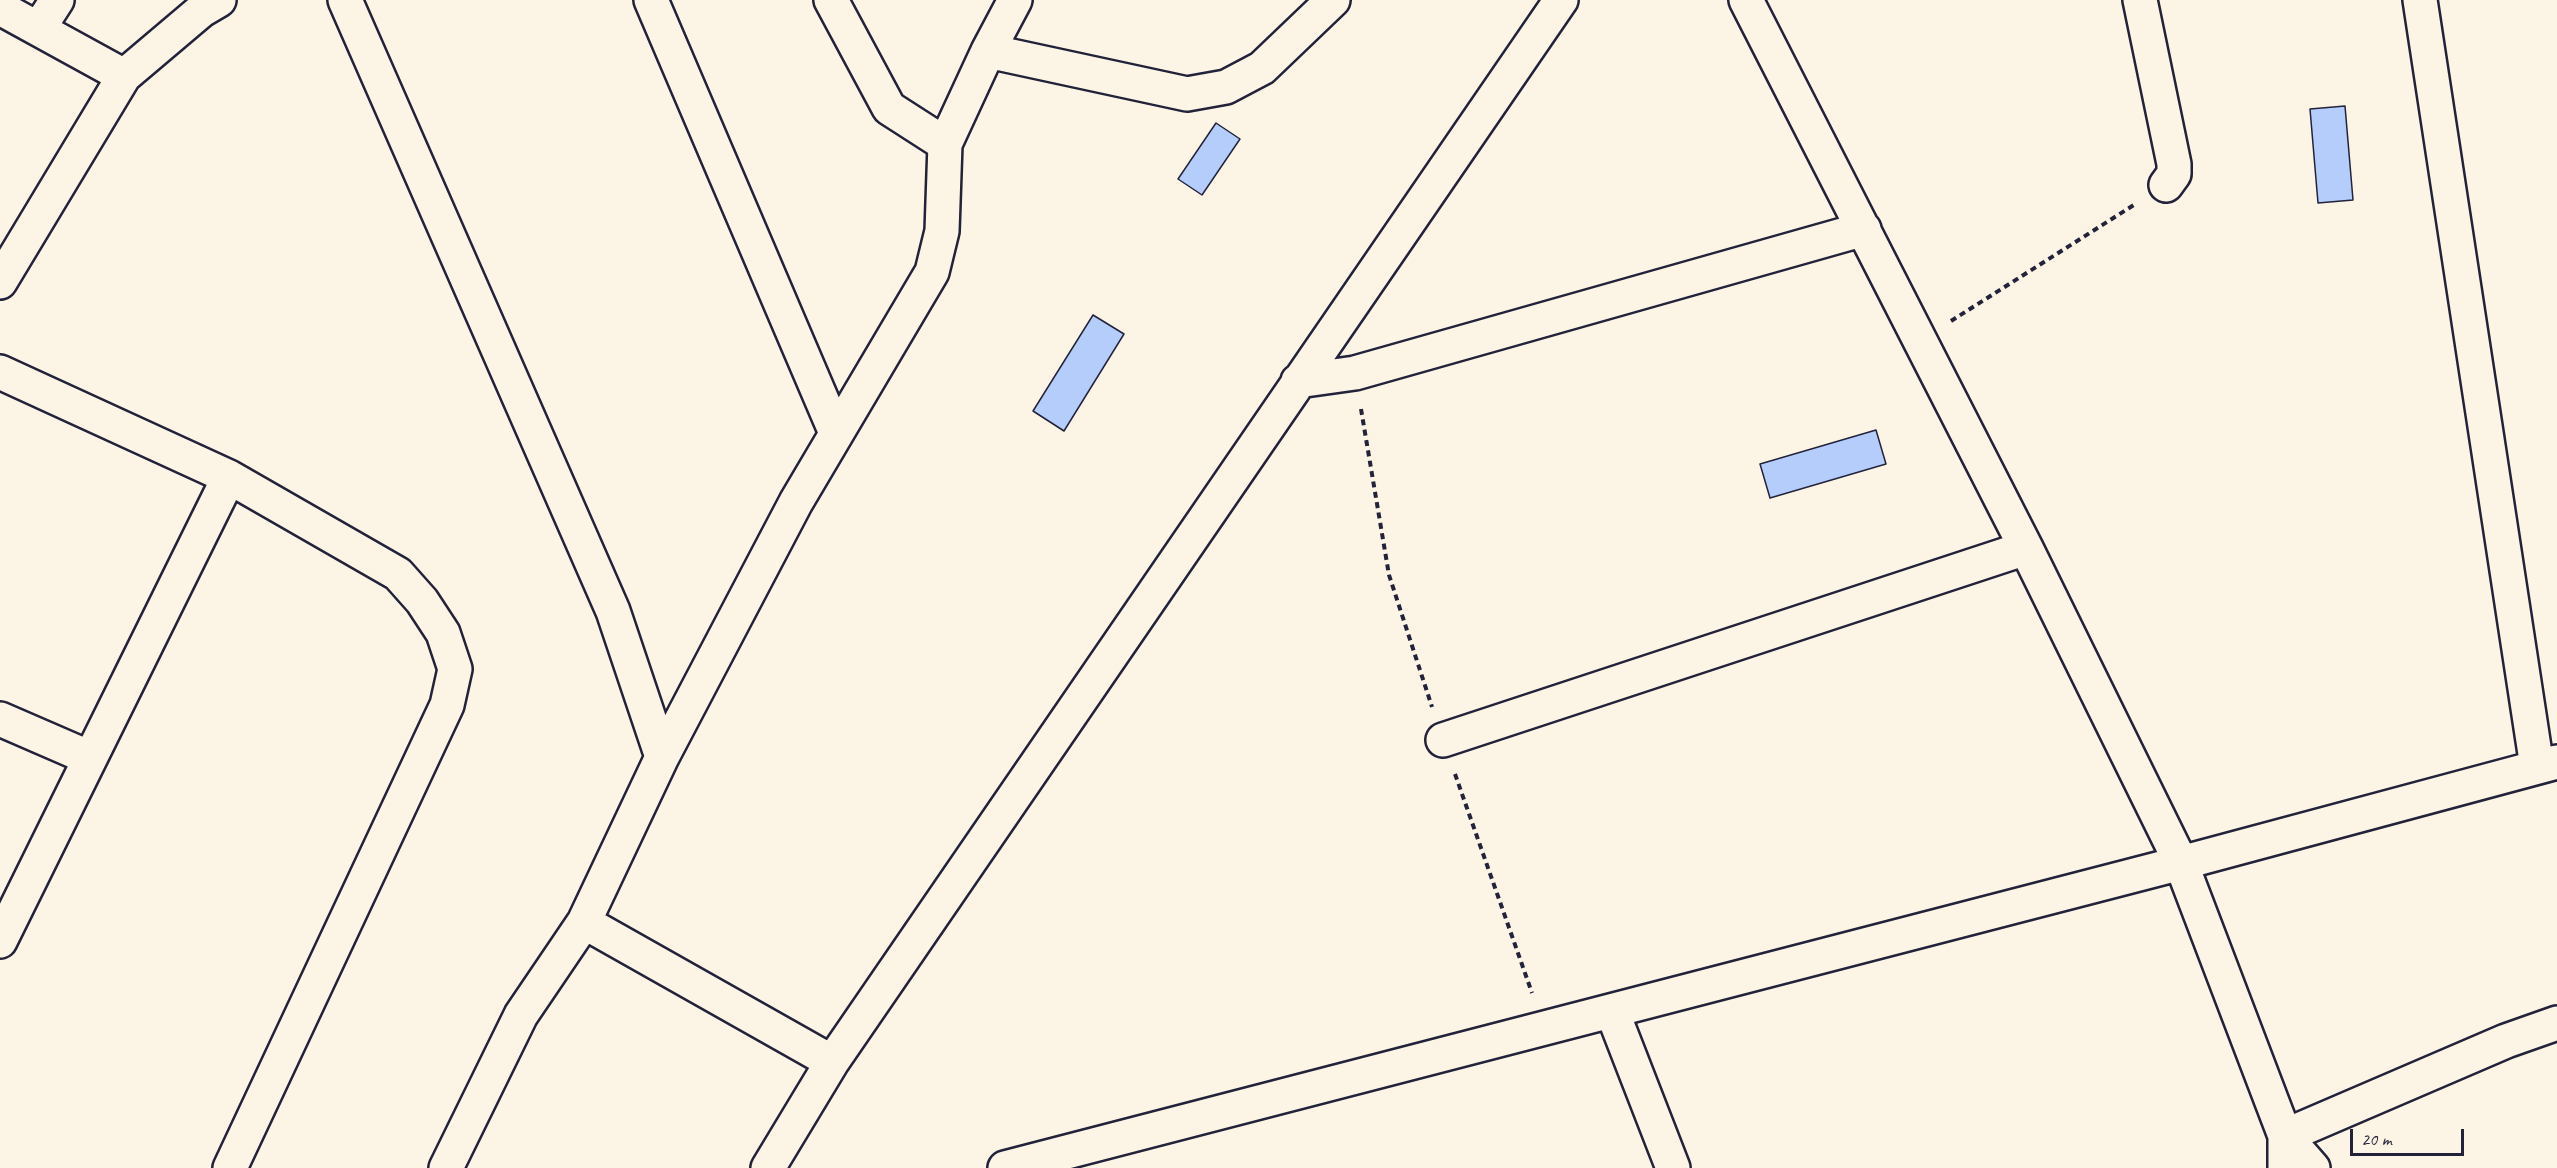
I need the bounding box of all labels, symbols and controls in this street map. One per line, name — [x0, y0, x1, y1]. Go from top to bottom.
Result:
scale bar — [2353, 1117, 2467, 1155]
text: 20 m — [2361, 1128, 2392, 1150]

